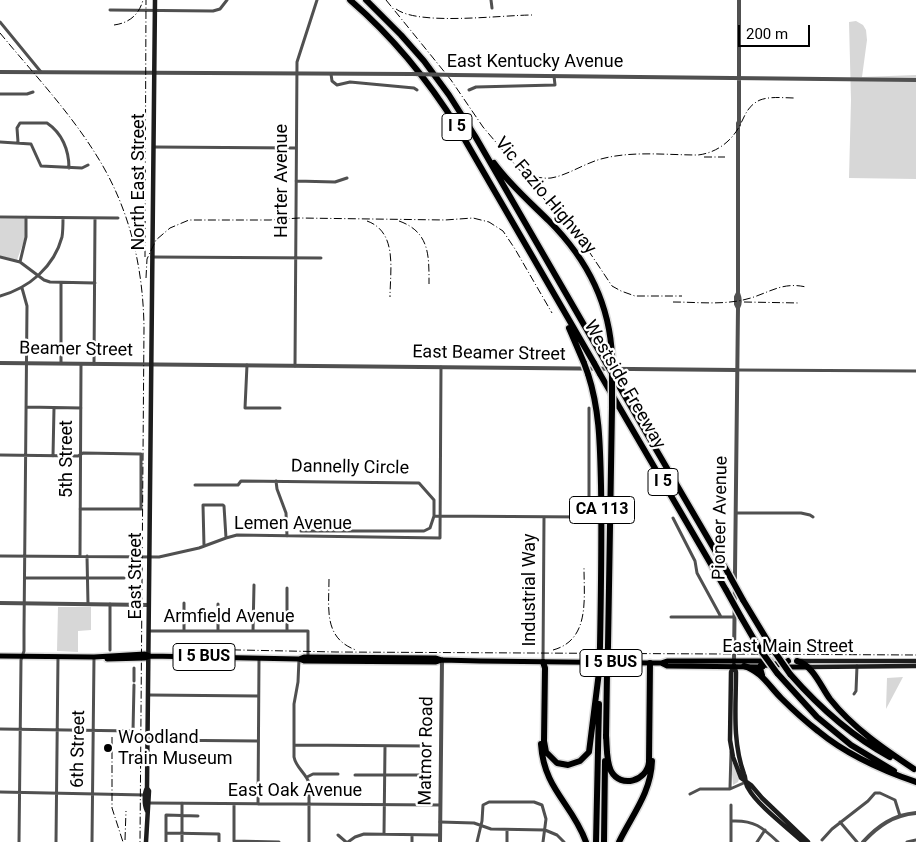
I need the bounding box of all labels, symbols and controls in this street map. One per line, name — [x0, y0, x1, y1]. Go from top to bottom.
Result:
scale bar — [741, 15, 814, 47]
text: 200 m — [746, 25, 788, 43]
street label: East Kentucky Avenue — [447, 51, 623, 73]
street label: North East Street — [128, 113, 150, 251]
road number: I 5 — [442, 114, 472, 140]
street label: Harter Avenue — [271, 124, 293, 238]
street label: Vic Fazio Highway — [490, 133, 600, 259]
street label: Westside Freeway — [578, 317, 670, 453]
street label: Beamer Street — [19, 338, 133, 362]
street label: East Beamer Street — [412, 342, 566, 366]
street label: 5th Street — [56, 420, 78, 498]
street label: Dannelly Circle — [291, 456, 409, 480]
street label: Pioneer Avenue — [709, 456, 733, 580]
road number: I 5 — [648, 468, 678, 496]
road number: CA 113 — [570, 496, 634, 524]
street label: Lemen Avenue — [234, 513, 352, 535]
street label: East Street — [125, 532, 147, 620]
street label: Industrial Way — [519, 533, 541, 647]
street label: Armfield Avenue — [163, 606, 295, 628]
street label: East Main Street — [722, 636, 854, 658]
road number: I 5 BUS — [173, 644, 235, 670]
road number: I 5 BUS — [580, 650, 642, 676]
street label: Matmor Road — [415, 696, 439, 806]
street label: 6th Street — [68, 710, 90, 788]
place label: Woodland Train Museum — [118, 727, 233, 770]
marker: Woodland Train Museum — [102, 742, 114, 754]
street label: East Oak Avenue — [228, 780, 362, 802]

